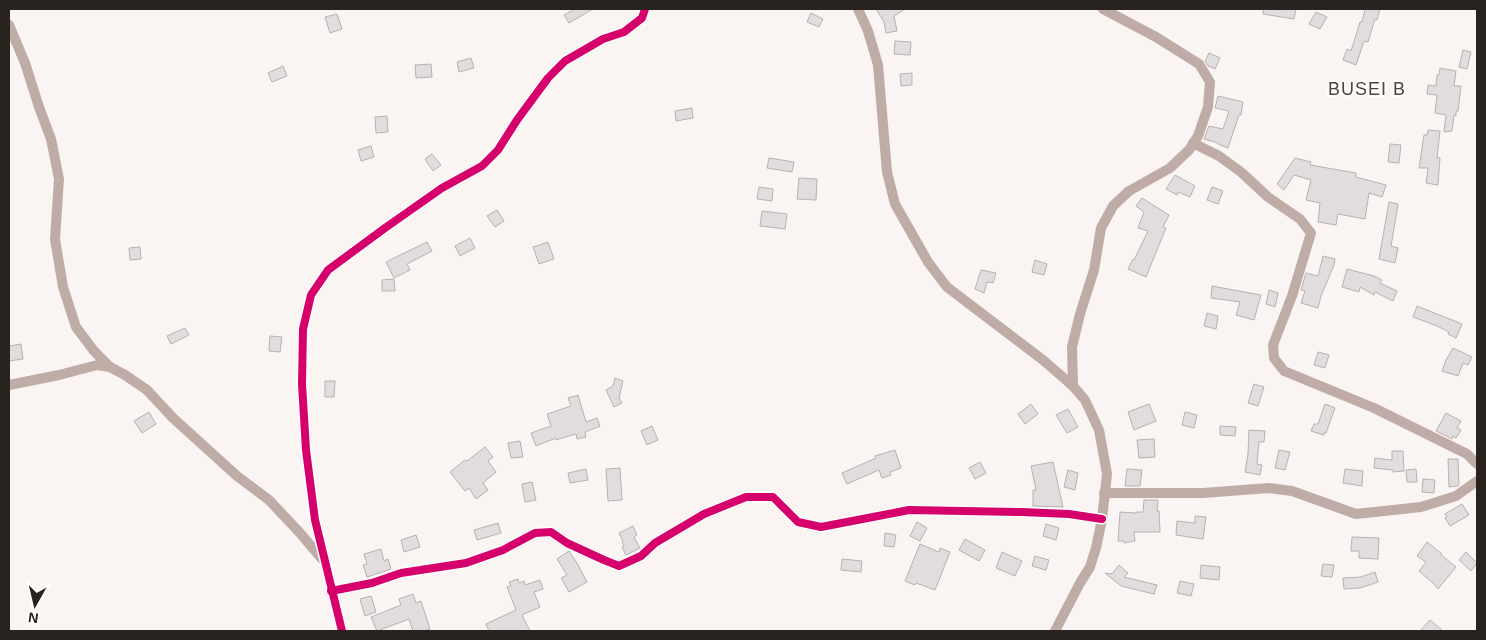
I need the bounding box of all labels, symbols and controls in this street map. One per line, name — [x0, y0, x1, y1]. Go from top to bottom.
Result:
district label: BUSEI B — [1328, 79, 1406, 99]
north arrow — [10, 580, 60, 630]
text: N — [27, 609, 39, 627]

